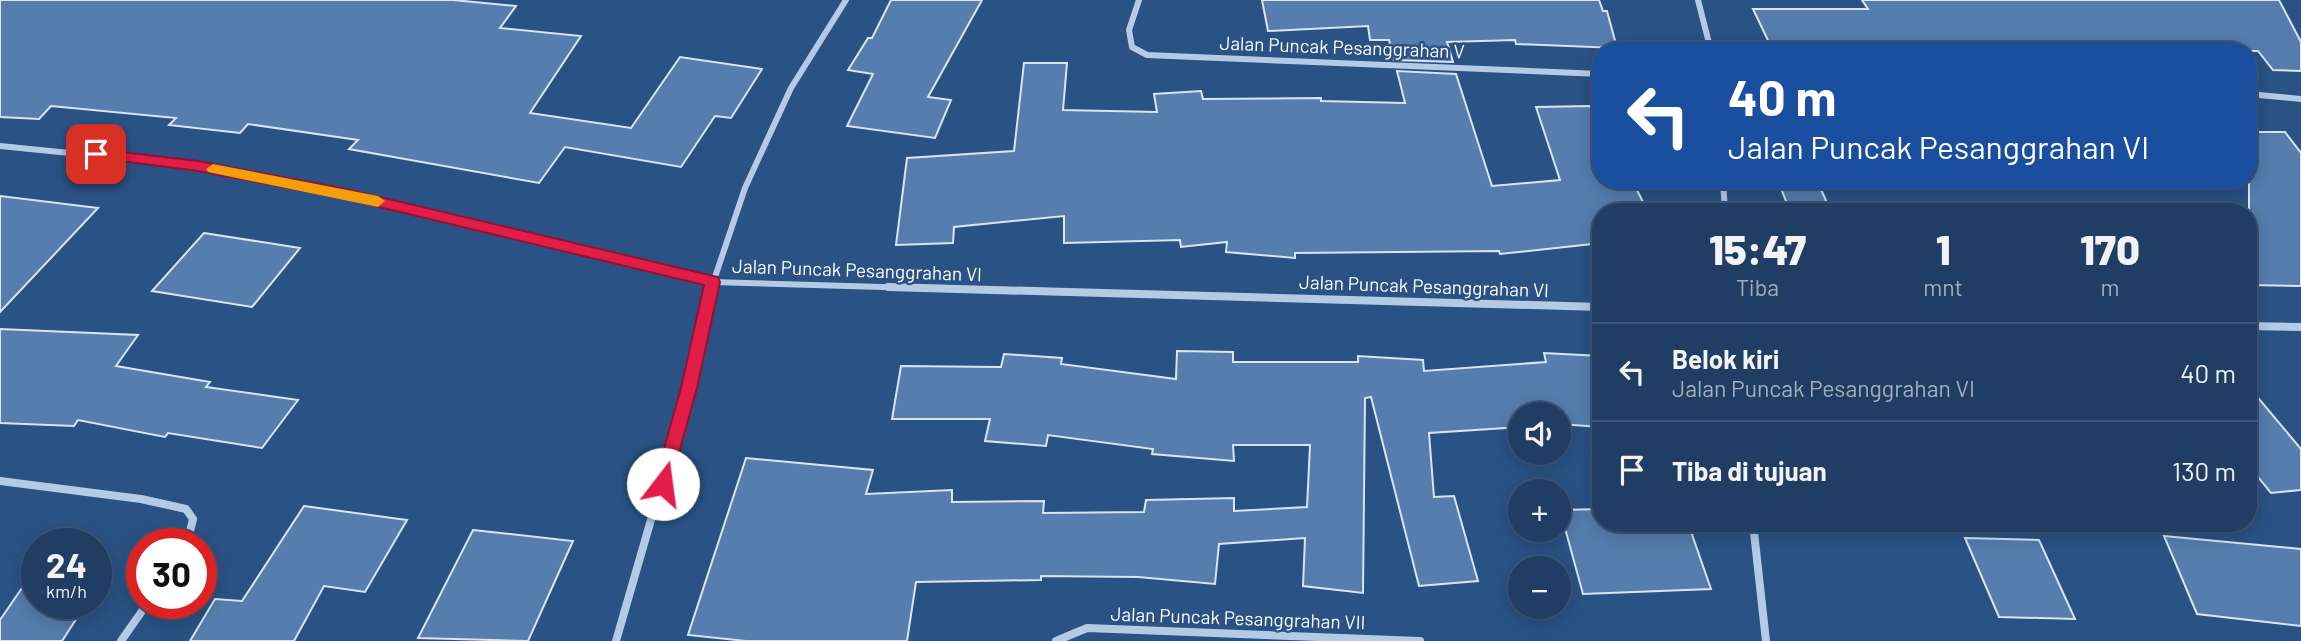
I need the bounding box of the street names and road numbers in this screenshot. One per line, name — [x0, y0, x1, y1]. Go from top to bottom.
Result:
street label: Jalan Puncak Pesanggrahan V — [1219, 31, 1465, 62]
street label: Jalan Puncak Pesanggrahan VI — [732, 254, 982, 285]
street label: Jalan Puncak Pesanggrahan VI — [1299, 270, 1549, 301]
street label: Jalan Puncak Pesanggrahan VII — [1110, 602, 1366, 633]

